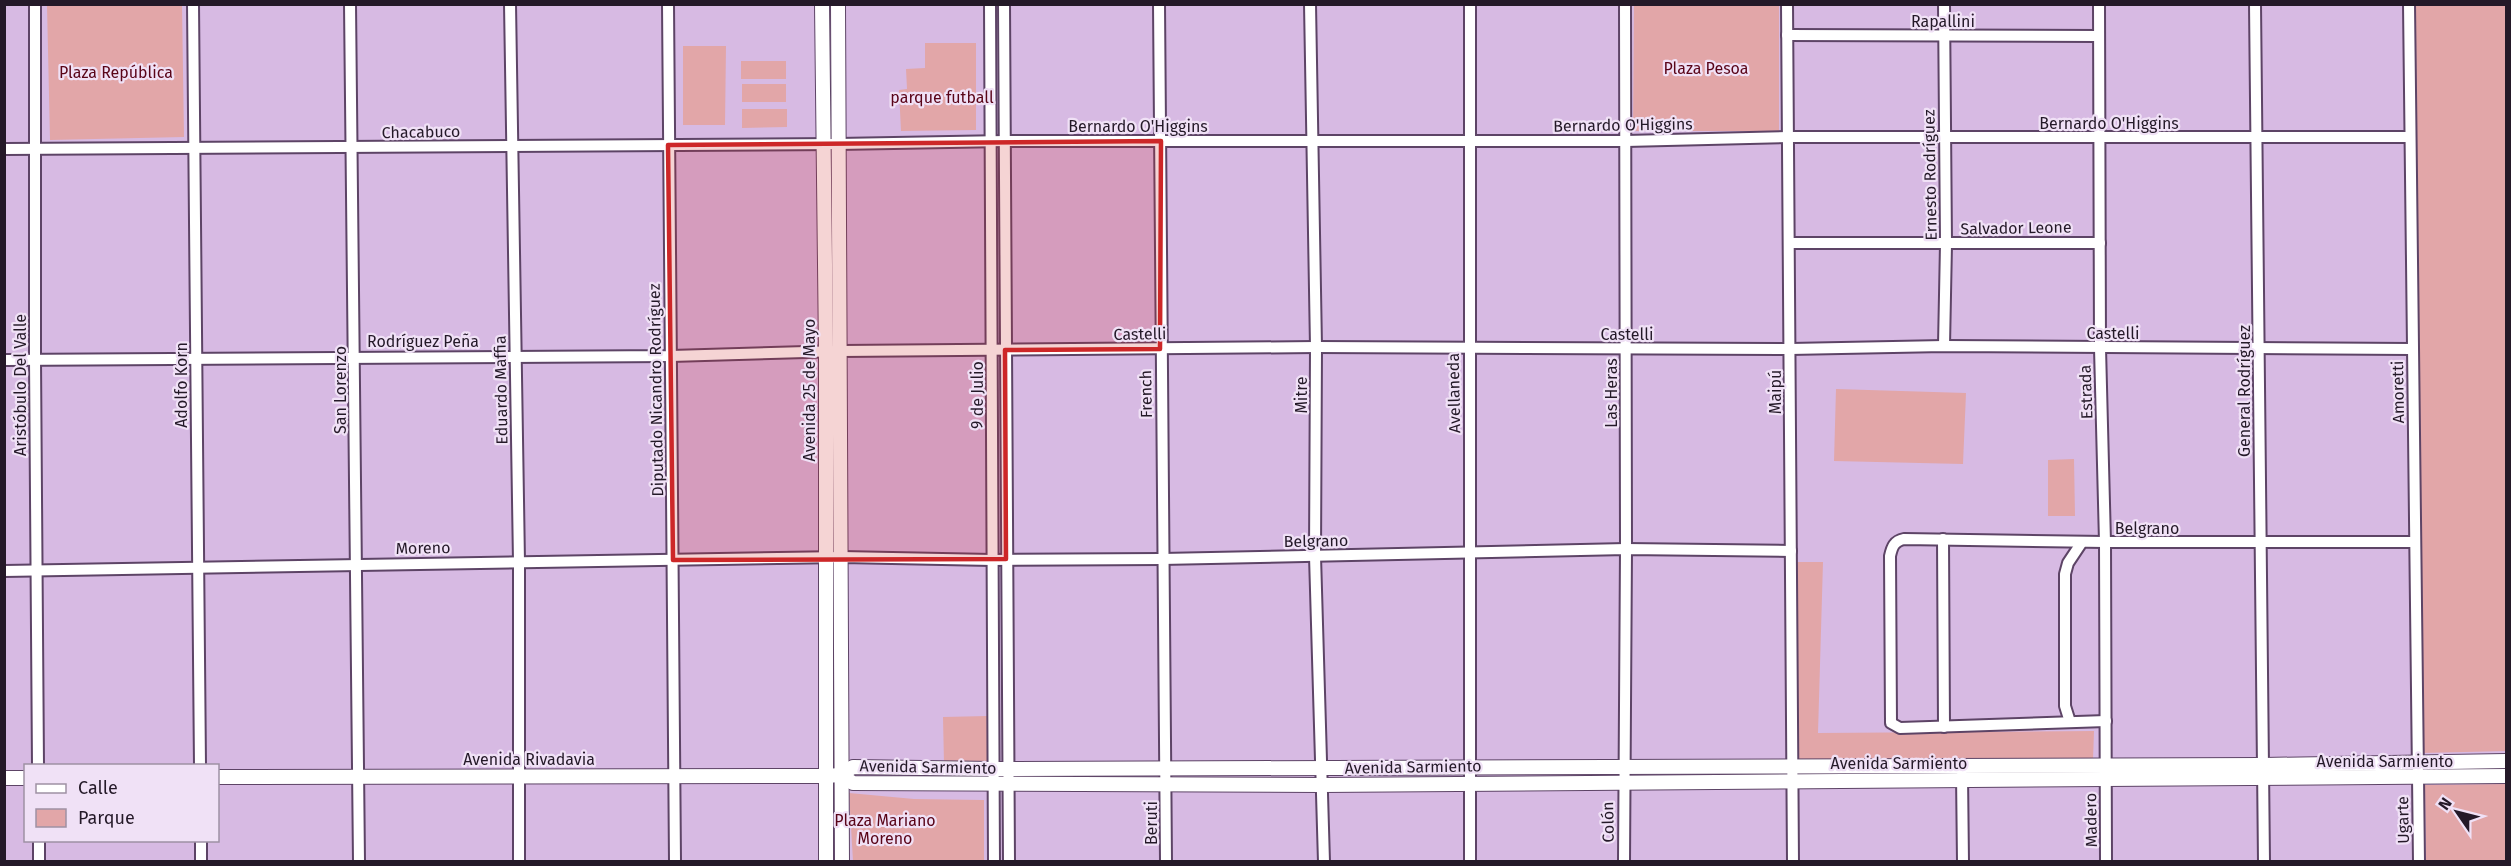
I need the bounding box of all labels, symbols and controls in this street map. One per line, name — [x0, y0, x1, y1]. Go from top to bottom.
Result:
street label: Rapallini — [1911, 12, 1975, 31]
park label: Plaza Pesoa — [1663, 59, 1749, 78]
park label: Plaza República — [59, 63, 173, 82]
park label: parque futball — [890, 88, 994, 107]
street label: Ernesto Rodríguez — [1919, 109, 1941, 241]
street label: Bernardo O'Higgins — [1553, 114, 1693, 136]
street label: Bernardo O'Higgins — [2039, 114, 2179, 133]
street label: Bernardo O'Higgins — [1068, 117, 1208, 136]
street label: Chacabuco — [382, 122, 460, 142]
street label: Salvador Leone — [1960, 218, 2072, 238]
street label: Diputado Nicandro Rodríguez — [645, 283, 667, 497]
street label: Aristóbulo Del Valle — [11, 314, 30, 456]
street label: Avenida 25 de Mayo — [800, 319, 819, 461]
street label: Castelli — [1113, 324, 1167, 344]
street label: Castelli — [2087, 324, 2139, 343]
street label: Castelli — [1601, 325, 1653, 344]
street label: General Rodríguez — [2235, 325, 2254, 457]
street label: Rodríguez Peña — [367, 332, 479, 351]
street label: Eduardo Maffia — [491, 335, 511, 445]
street label: Adolfo Korn — [172, 342, 191, 428]
street label: San Lorenzo — [331, 346, 350, 434]
street label: Avellaneda — [1444, 353, 1464, 433]
street label: Las Heras — [1602, 358, 1621, 428]
street label: Amoretti — [2388, 360, 2408, 424]
street label: 9 de Julio — [968, 361, 987, 429]
street label: Estrada — [2076, 365, 2096, 419]
street label: French — [1136, 370, 1156, 418]
street label: Maipú — [1766, 370, 1785, 414]
street label: Mitre — [1292, 376, 1311, 414]
street label: Belgrano — [2115, 519, 2179, 538]
street label: Belgrano — [1284, 531, 1348, 551]
street label: Moreno — [395, 538, 451, 558]
street label: Avenida Rivadavia — [463, 750, 595, 769]
street label: Avenida Sarmiento — [2317, 752, 2453, 771]
street label: Avenida Sarmiento — [1831, 754, 1967, 773]
street label: Avenida Sarmiento — [859, 756, 997, 778]
street label: Avenida Sarmiento — [1344, 756, 1482, 778]
legend — [24, 764, 219, 842]
text: Calle — [78, 777, 118, 799]
north arrow — [2427, 782, 2487, 842]
street label: Madero — [2081, 793, 2101, 847]
text: N — [2434, 794, 2456, 813]
street label: Ugarte — [2393, 796, 2413, 844]
street label: Beruti — [1142, 801, 1161, 845]
street label: Colón — [1598, 801, 1618, 843]
text: Parque — [78, 807, 135, 829]
park label: Plaza Mariano Moreno — [834, 811, 936, 848]

